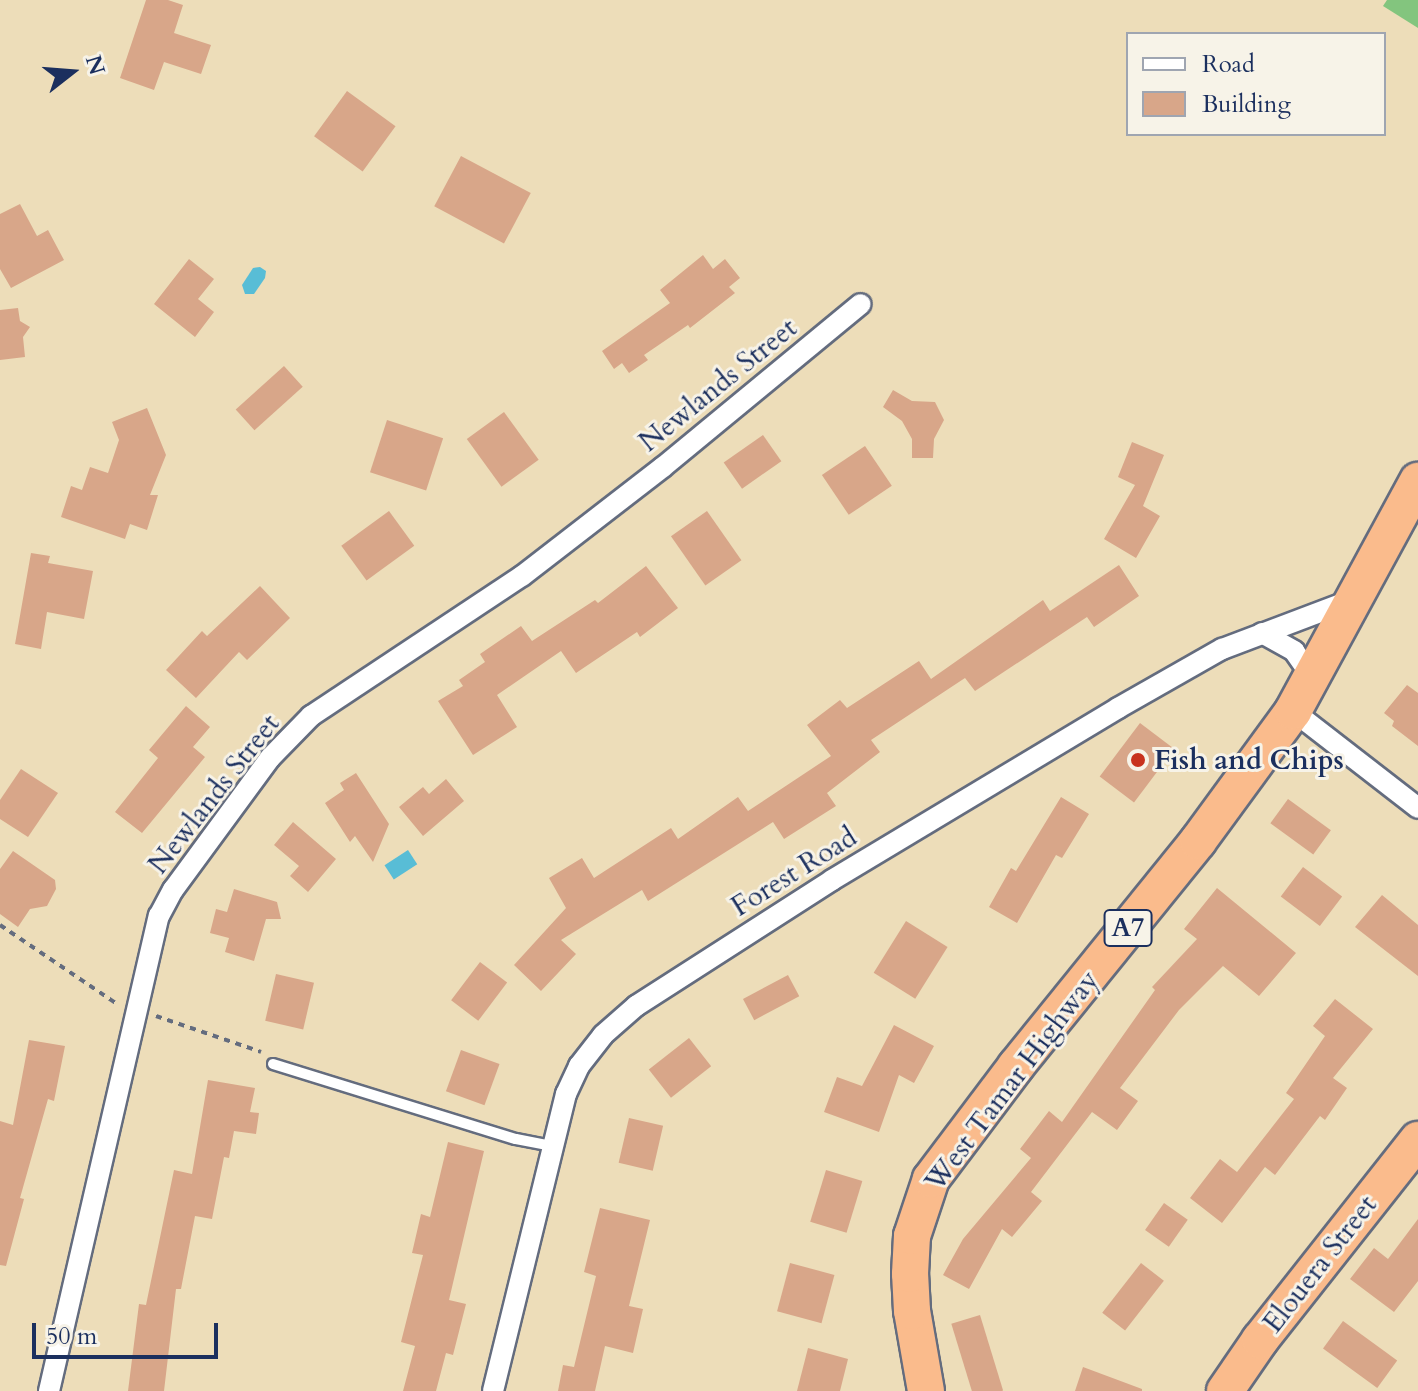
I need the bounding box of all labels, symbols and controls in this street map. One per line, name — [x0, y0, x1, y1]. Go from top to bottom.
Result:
north arrow — [32, 32, 112, 112]
legend — [1126, 32, 1386, 136]
text: Road — [1202, 48, 1255, 81]
text: N — [78, 51, 112, 78]
text: Building — [1202, 88, 1291, 121]
street label: Newlands Street — [632, 311, 804, 459]
street label: Newlands Street — [141, 707, 287, 881]
place label: Fish and Chips — [1154, 743, 1344, 777]
marker: Fish and Chips — [1129, 751, 1147, 769]
street label: Forest Road — [725, 820, 863, 924]
road number: A7 — [1102, 906, 1154, 950]
street label: West Tamar Highway — [918, 964, 1106, 1198]
street label: Elouera Street — [1256, 1189, 1384, 1339]
scale bar — [36, 1307, 222, 1357]
text: 50 m — [46, 1320, 97, 1353]

